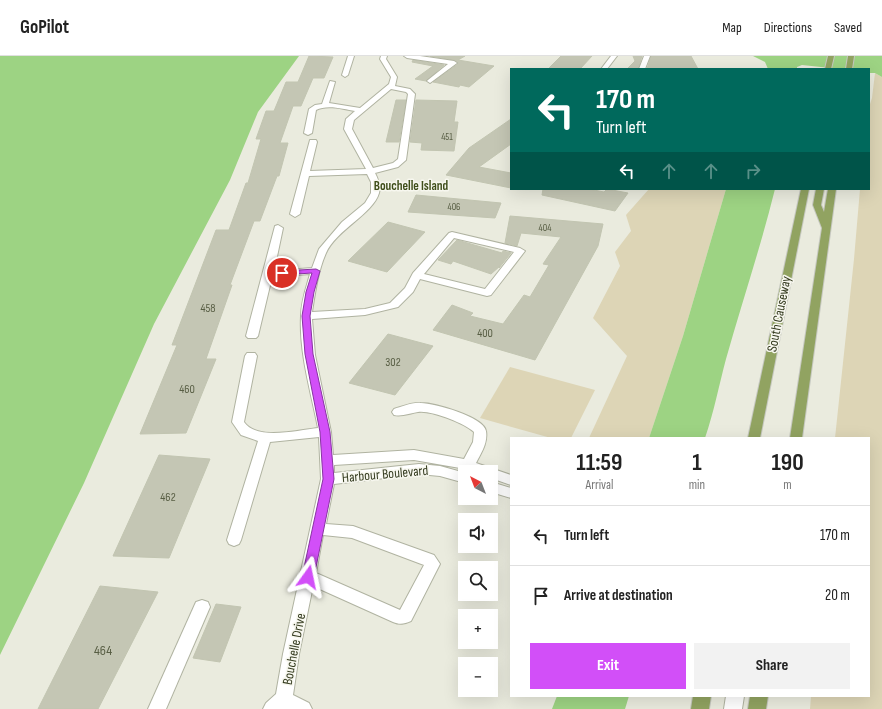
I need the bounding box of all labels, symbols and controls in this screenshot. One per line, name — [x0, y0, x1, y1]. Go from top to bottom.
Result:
text: GoPilot — [20, 16, 69, 39]
text: Map — [722, 19, 742, 36]
text: Directions — [764, 19, 812, 36]
text: Saved — [834, 19, 862, 36]
text: 170 m — [596, 83, 655, 116]
icon: left — [530, 84, 582, 136]
text: Turn left — [596, 117, 647, 138]
house number: 451 — [441, 131, 453, 143]
icon: left — [616, 160, 638, 182]
icon: ahead — [658, 160, 680, 182]
icon: ahead — [700, 160, 722, 182]
icon: right — [742, 160, 764, 182]
district label: Bouchelle Island — [374, 178, 449, 194]
house number: 406 — [447, 201, 461, 213]
house number: 404 — [539, 222, 551, 234]
pin — [265, 256, 299, 290]
icon: arrive — [271, 262, 293, 284]
street label: South Causeway — [763, 274, 795, 353]
house number: 458 — [200, 301, 216, 316]
house number: 400 — [477, 326, 493, 341]
house number: 302 — [385, 355, 401, 370]
house number: 460 — [179, 382, 195, 397]
text: 11:59 — [576, 448, 622, 477]
text: 1 — [692, 448, 702, 477]
text: 190 — [771, 448, 804, 477]
street label: Harbour Boulevard — [341, 462, 429, 486]
north arrow — [458, 465, 498, 505]
map controls — [458, 465, 498, 697]
text: Arrival — [585, 477, 613, 493]
text: min — [689, 477, 705, 493]
text: m — [783, 477, 792, 493]
house number: 462 — [160, 490, 176, 505]
button: sound — [458, 513, 498, 553]
icon: left — [530, 525, 552, 547]
text: Turn left — [564, 526, 609, 545]
text: 170 m — [820, 526, 850, 545]
position arrow — [287, 556, 329, 598]
button: search — [458, 561, 498, 601]
icon: arrive — [530, 585, 552, 607]
text: Arrive at destination — [564, 586, 673, 605]
text: 20 m — [825, 586, 850, 605]
button: + — [458, 609, 498, 649]
street label: Bouchelle Drive — [279, 612, 309, 686]
house number: 464 — [94, 642, 112, 659]
button: Exit — [530, 643, 686, 689]
button: Share — [694, 643, 850, 689]
button: − — [458, 657, 498, 697]

